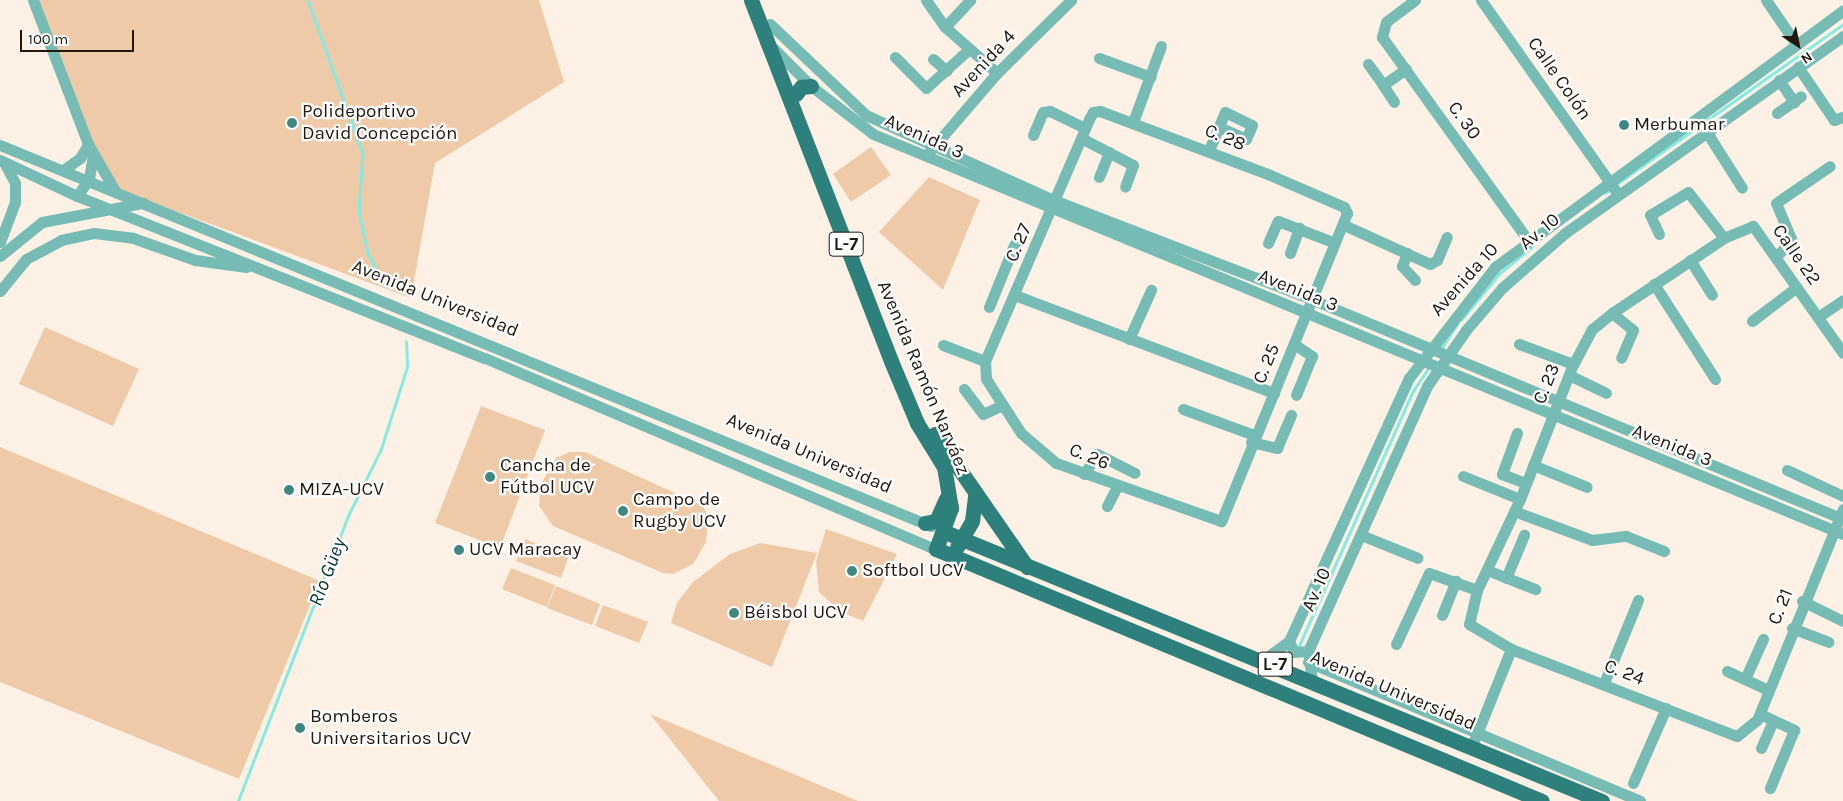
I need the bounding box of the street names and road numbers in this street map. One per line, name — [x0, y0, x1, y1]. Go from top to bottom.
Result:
street label: Avenida 4 — [947, 26, 1021, 102]
street label: Calle Colón — [1522, 33, 1596, 125]
street label: C. 30 — [1442, 97, 1486, 145]
street label: Avenida 3 — [881, 109, 967, 165]
street label: C. 28 — [1201, 120, 1249, 156]
street label: Av. 10 — [1515, 209, 1565, 255]
street label: C. 27 — [1001, 220, 1037, 266]
street label: Calle 22 — [1767, 220, 1825, 290]
road number: L-7 — [828, 228, 864, 260]
street label: Avenida 10 — [1426, 239, 1504, 321]
street label: Avenida Universidad — [348, 255, 522, 343]
street label: Avenida 3 — [1255, 265, 1341, 317]
street label: Avenida Ramón Narváez — [872, 278, 974, 478]
street label: C. 25 — [1249, 341, 1285, 387]
street label: C. 23 — [1529, 360, 1565, 408]
street label: Avenida Universidad — [723, 409, 895, 499]
street label: Avenida 3 — [1629, 420, 1715, 472]
street label: C. 26 — [1066, 439, 1112, 475]
street label: Av. 10 — [1297, 565, 1337, 615]
street label: C. 21 — [1764, 586, 1798, 628]
street label: Avenida Universidad — [1307, 646, 1479, 736]
road number: L-7 — [1258, 649, 1292, 680]
street label: C. 24 — [1601, 655, 1647, 691]

